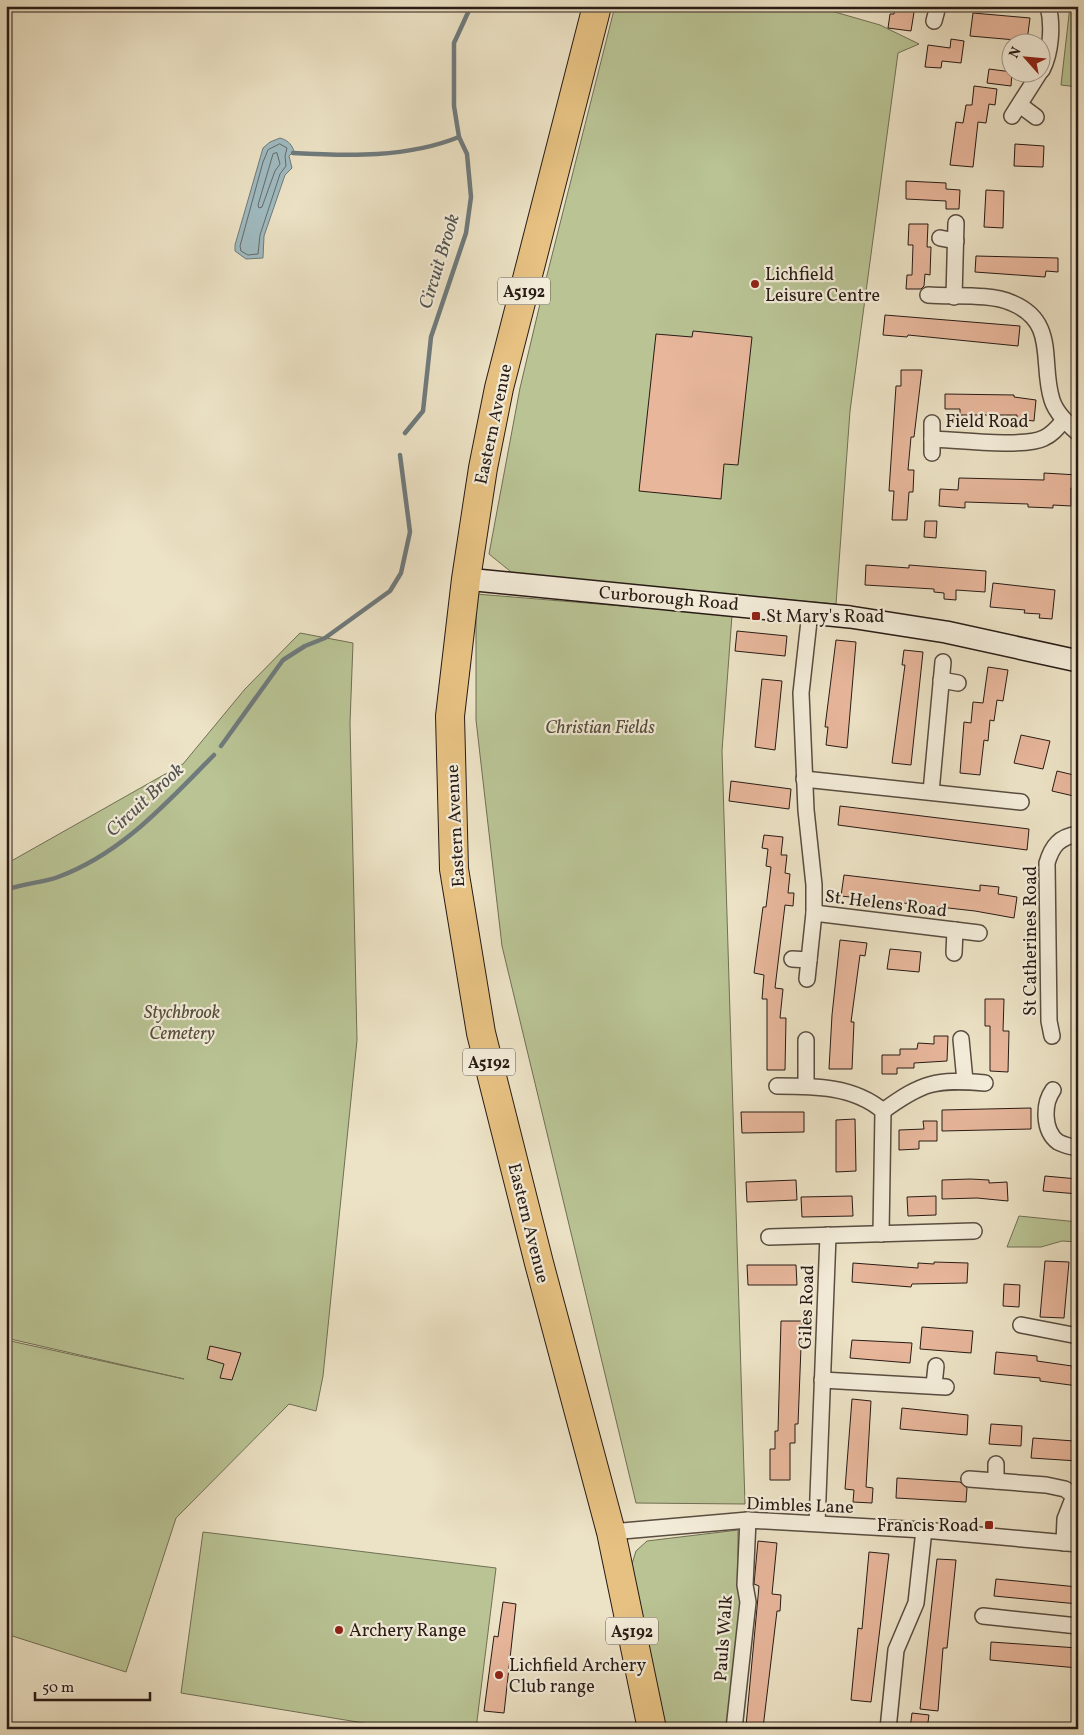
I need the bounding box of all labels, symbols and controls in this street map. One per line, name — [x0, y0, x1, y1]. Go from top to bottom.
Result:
north arrow — [1002, 32, 1052, 82]
text: N — [1005, 44, 1027, 62]
water label: Circuit Brook — [413, 211, 467, 312]
place label: Lichfield Leisure Centre — [765, 263, 880, 309]
road number: A5192 — [498, 278, 550, 304]
marker: Lichfield Leisure Centre — [749, 278, 761, 290]
street label: Eastern Avenue — [469, 362, 519, 487]
street label: Field Road — [945, 410, 1029, 435]
street label: Curborough Road — [598, 581, 740, 618]
place label: St Mary's Road — [766, 605, 884, 630]
marker: St Mary's Road — [750, 610, 762, 622]
park label: Christian Fields — [545, 716, 655, 741]
water label: Circuit Brook — [101, 757, 190, 843]
street label: Eastern Avenue — [441, 764, 472, 888]
street label: St Catherines Road — [1019, 866, 1044, 1016]
street label: St. Helens Road — [823, 885, 948, 924]
park label: Stychbrook Cemetery — [144, 1001, 220, 1047]
road number: A5192 — [463, 1048, 515, 1076]
street label: Eastern Avenue — [501, 1161, 555, 1286]
street label: Giles Road — [794, 1264, 821, 1350]
street label: Dimbles Lane — [746, 1492, 854, 1521]
place label: Francis Road — [877, 1514, 979, 1539]
marker: Francis Road — [983, 1519, 995, 1531]
street label: Pauls Walk — [709, 1594, 740, 1682]
road number: A5192 — [606, 1618, 658, 1644]
place label: Archery Range — [349, 1619, 466, 1644]
marker: Archery Range — [333, 1624, 345, 1636]
place label: Lichfield Archery Club range — [509, 1654, 646, 1700]
marker: Lichfield Archery Club range — [493, 1669, 505, 1681]
scale bar — [35, 1670, 150, 1702]
text: 50 m — [42, 1678, 74, 1699]

